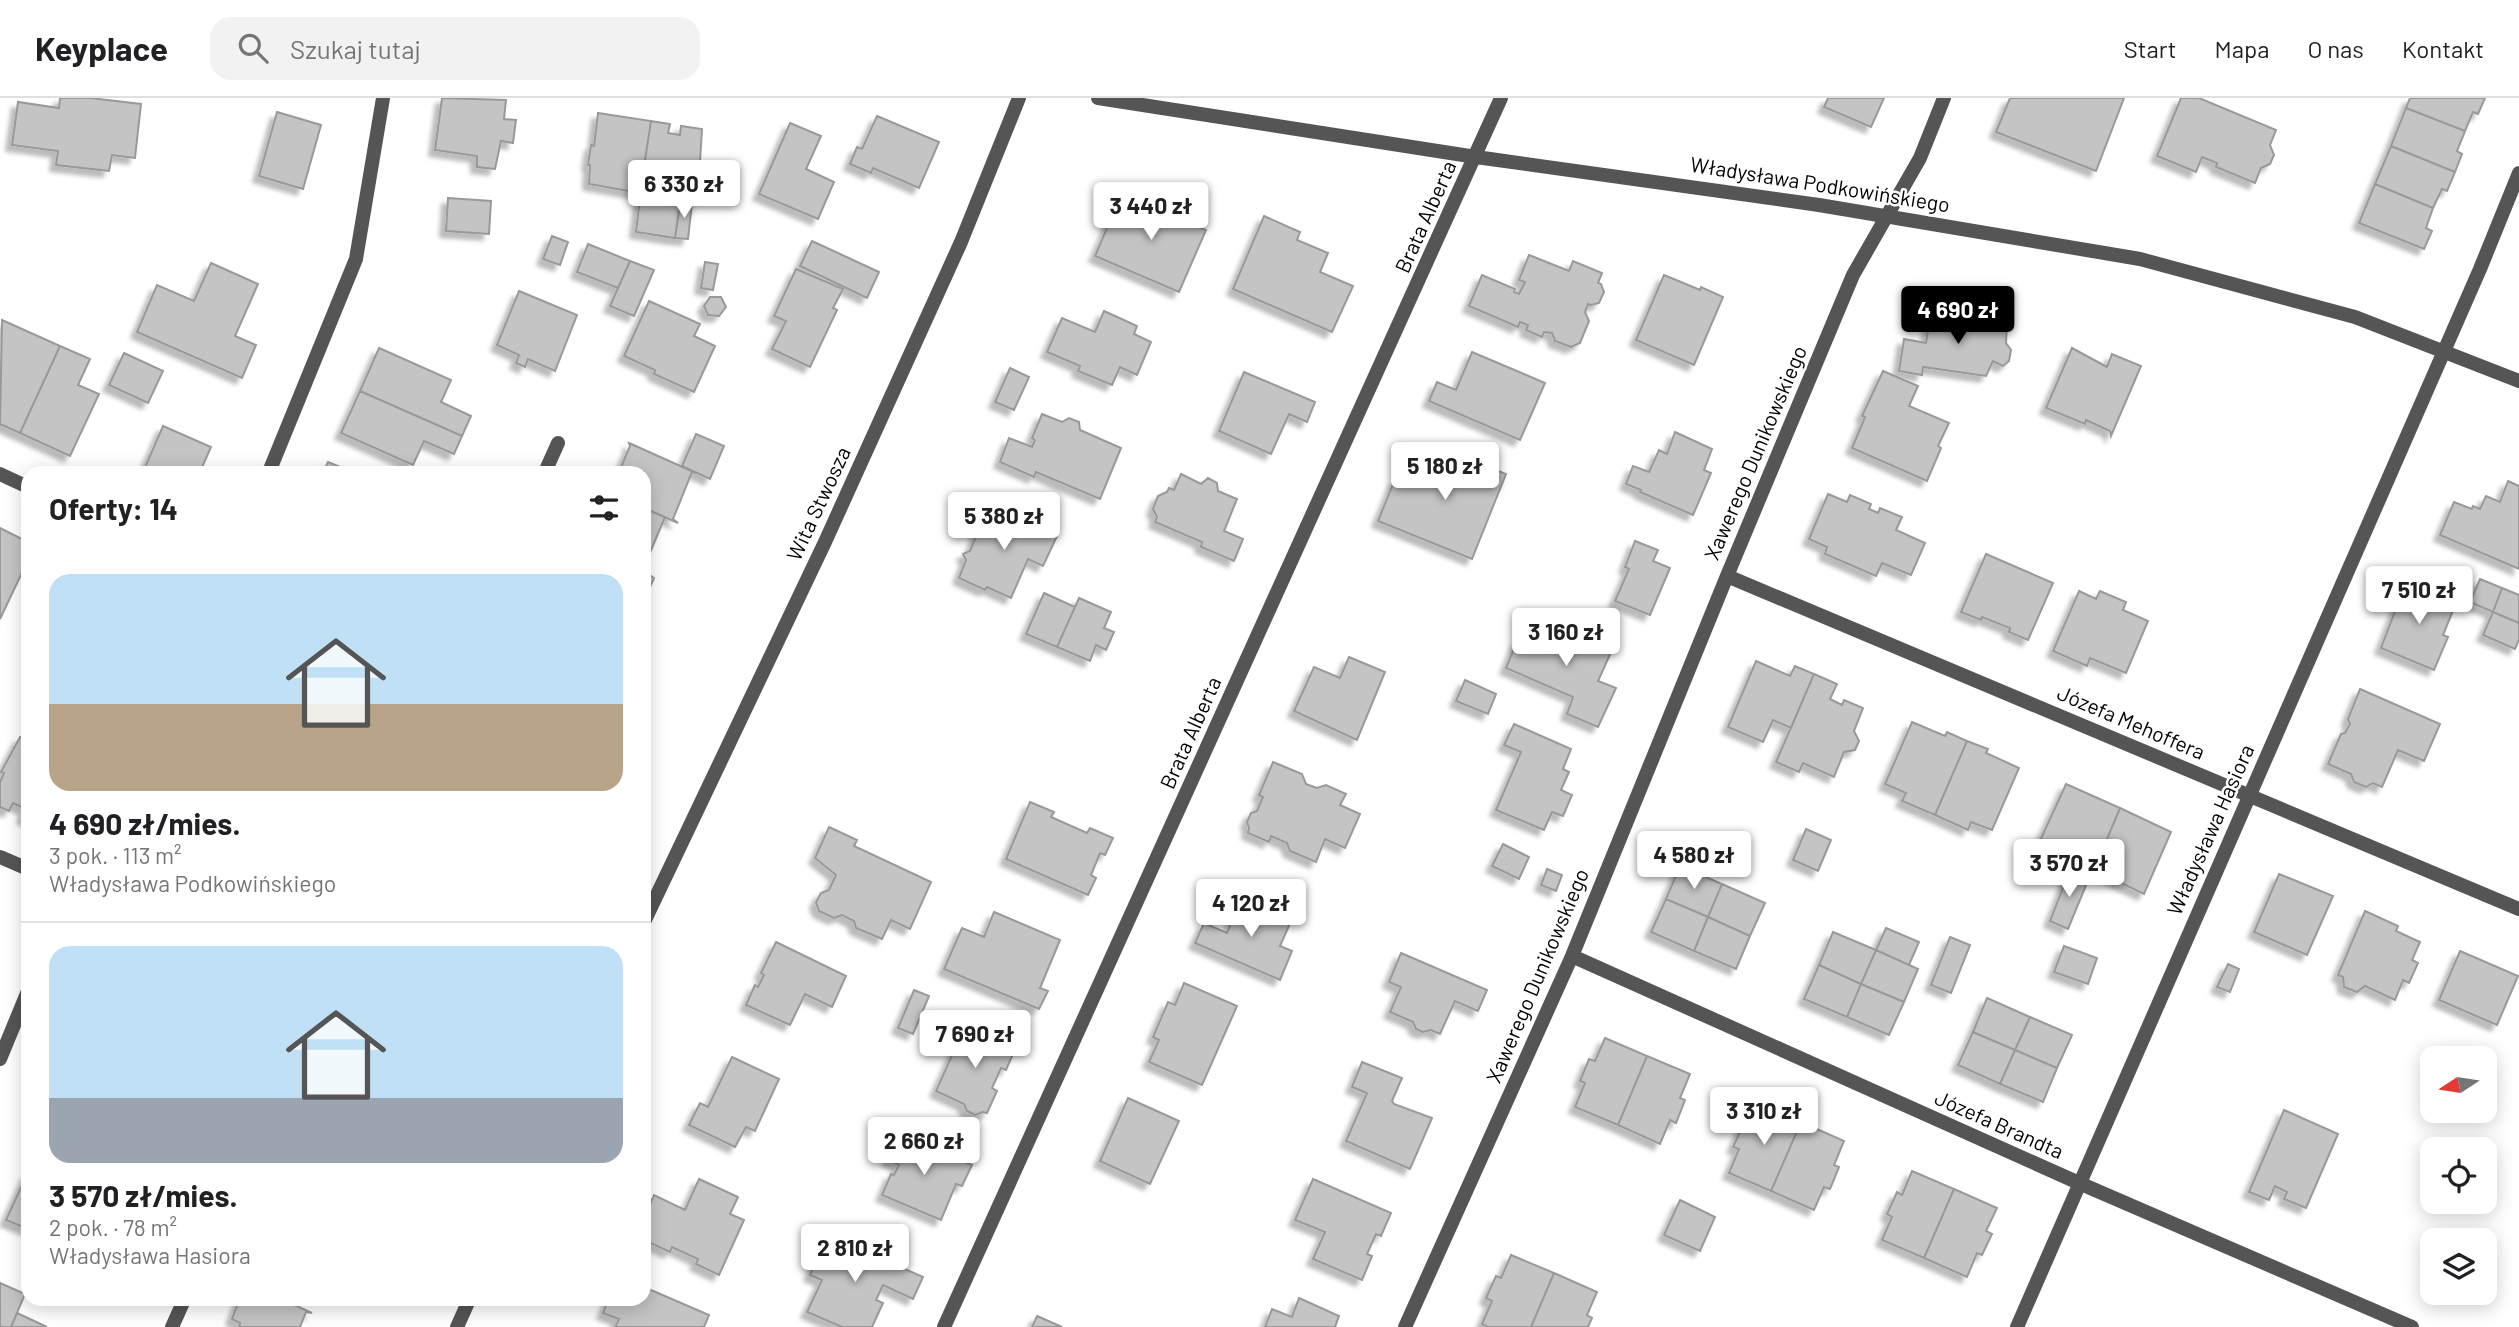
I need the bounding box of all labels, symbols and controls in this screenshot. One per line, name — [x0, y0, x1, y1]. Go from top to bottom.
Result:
search box — [210, 17, 700, 80]
text: Keyplace — [35, 28, 168, 68]
icon: search — [234, 29, 272, 67]
text: Szukaj tutaj — [290, 33, 421, 64]
text: Start — [2124, 34, 2176, 63]
text: Mapa — [2214, 34, 2269, 63]
text: O nas — [2307, 34, 2364, 63]
text: Kontakt — [2402, 34, 2484, 63]
street label: Władysława Podkowińskiego — [1689, 151, 1952, 216]
street label: Brata Alberta — [1389, 156, 1461, 276]
pin: 6 330 zł — [612, 160, 756, 220]
text: 6 330 zł — [644, 169, 724, 197]
pin: 3 440 zł — [1079, 183, 1223, 242]
text: 3 440 zł — [1109, 191, 1193, 219]
pin: 4 690 zł — [1886, 286, 2030, 346]
text: 4 690 zł — [1917, 295, 1999, 323]
street label: Xawerego Dunikowskiego — [1698, 341, 1811, 563]
street label: Wita Stwosza — [780, 442, 855, 564]
pin: 5 180 zł — [1373, 442, 1517, 502]
text: 5 180 zł — [1407, 451, 1483, 479]
icon: filters — [585, 489, 623, 527]
text: Oferty: 14 — [49, 490, 178, 526]
pin: 5 380 zł — [932, 492, 1076, 552]
text: 5 380 zł — [964, 501, 1044, 529]
pin: 7 510 zł — [2347, 566, 2491, 626]
text: 7 510 zł — [2382, 575, 2456, 603]
pin: 3 160 zł — [1494, 608, 1638, 668]
text: 3 160 zł — [1528, 617, 1604, 645]
icon: home — [273, 620, 399, 746]
street label: Brata Alberta — [1154, 672, 1226, 792]
street label: Józefa Mehoffera — [2054, 679, 2209, 764]
street label: Władysława Hasiora — [2161, 740, 2259, 919]
text: 4 690 zł/mies. — [49, 805, 241, 841]
pin: 4 580 zł — [1622, 832, 1766, 891]
text: 4 580 zł — [1653, 840, 1735, 868]
pin: 3 570 zł — [1997, 840, 2141, 899]
text: 3 pok. · 113 m² — [49, 841, 182, 869]
text: 3 570 zł — [2029, 848, 2109, 876]
street label: Xawerego Dunikowskiego — [1480, 864, 1593, 1086]
text: Władysława Podkowińskiego — [49, 869, 336, 897]
pin: 4 120 zł — [1179, 880, 1323, 939]
text: 4 120 zł — [1212, 888, 1290, 916]
icon: home — [273, 992, 399, 1118]
pin: 7 690 zł — [903, 1010, 1047, 1070]
text: 7 690 zł — [936, 1019, 1014, 1047]
north arrow — [2420, 1046, 2497, 1124]
map controls — [2420, 1046, 2497, 1305]
street label: Józefa Brandta — [1931, 1084, 2068, 1163]
pin: 3 310 zł — [1692, 1088, 1836, 1147]
text: 3 310 zł — [1726, 1096, 1802, 1124]
pin: 2 660 zł — [852, 1118, 996, 1177]
text: 2 660 zł — [884, 1126, 964, 1154]
button: locate — [2420, 1137, 2497, 1214]
text: 3 570 zł/mies. — [49, 1177, 238, 1213]
text: 2 pok. · 78 m² — [49, 1213, 177, 1241]
pin: 2 810 zł — [783, 1224, 927, 1284]
button: layers — [2420, 1228, 2497, 1305]
text: 2 810 zł — [817, 1233, 893, 1261]
text: Władysława Hasiora — [49, 1241, 251, 1269]

